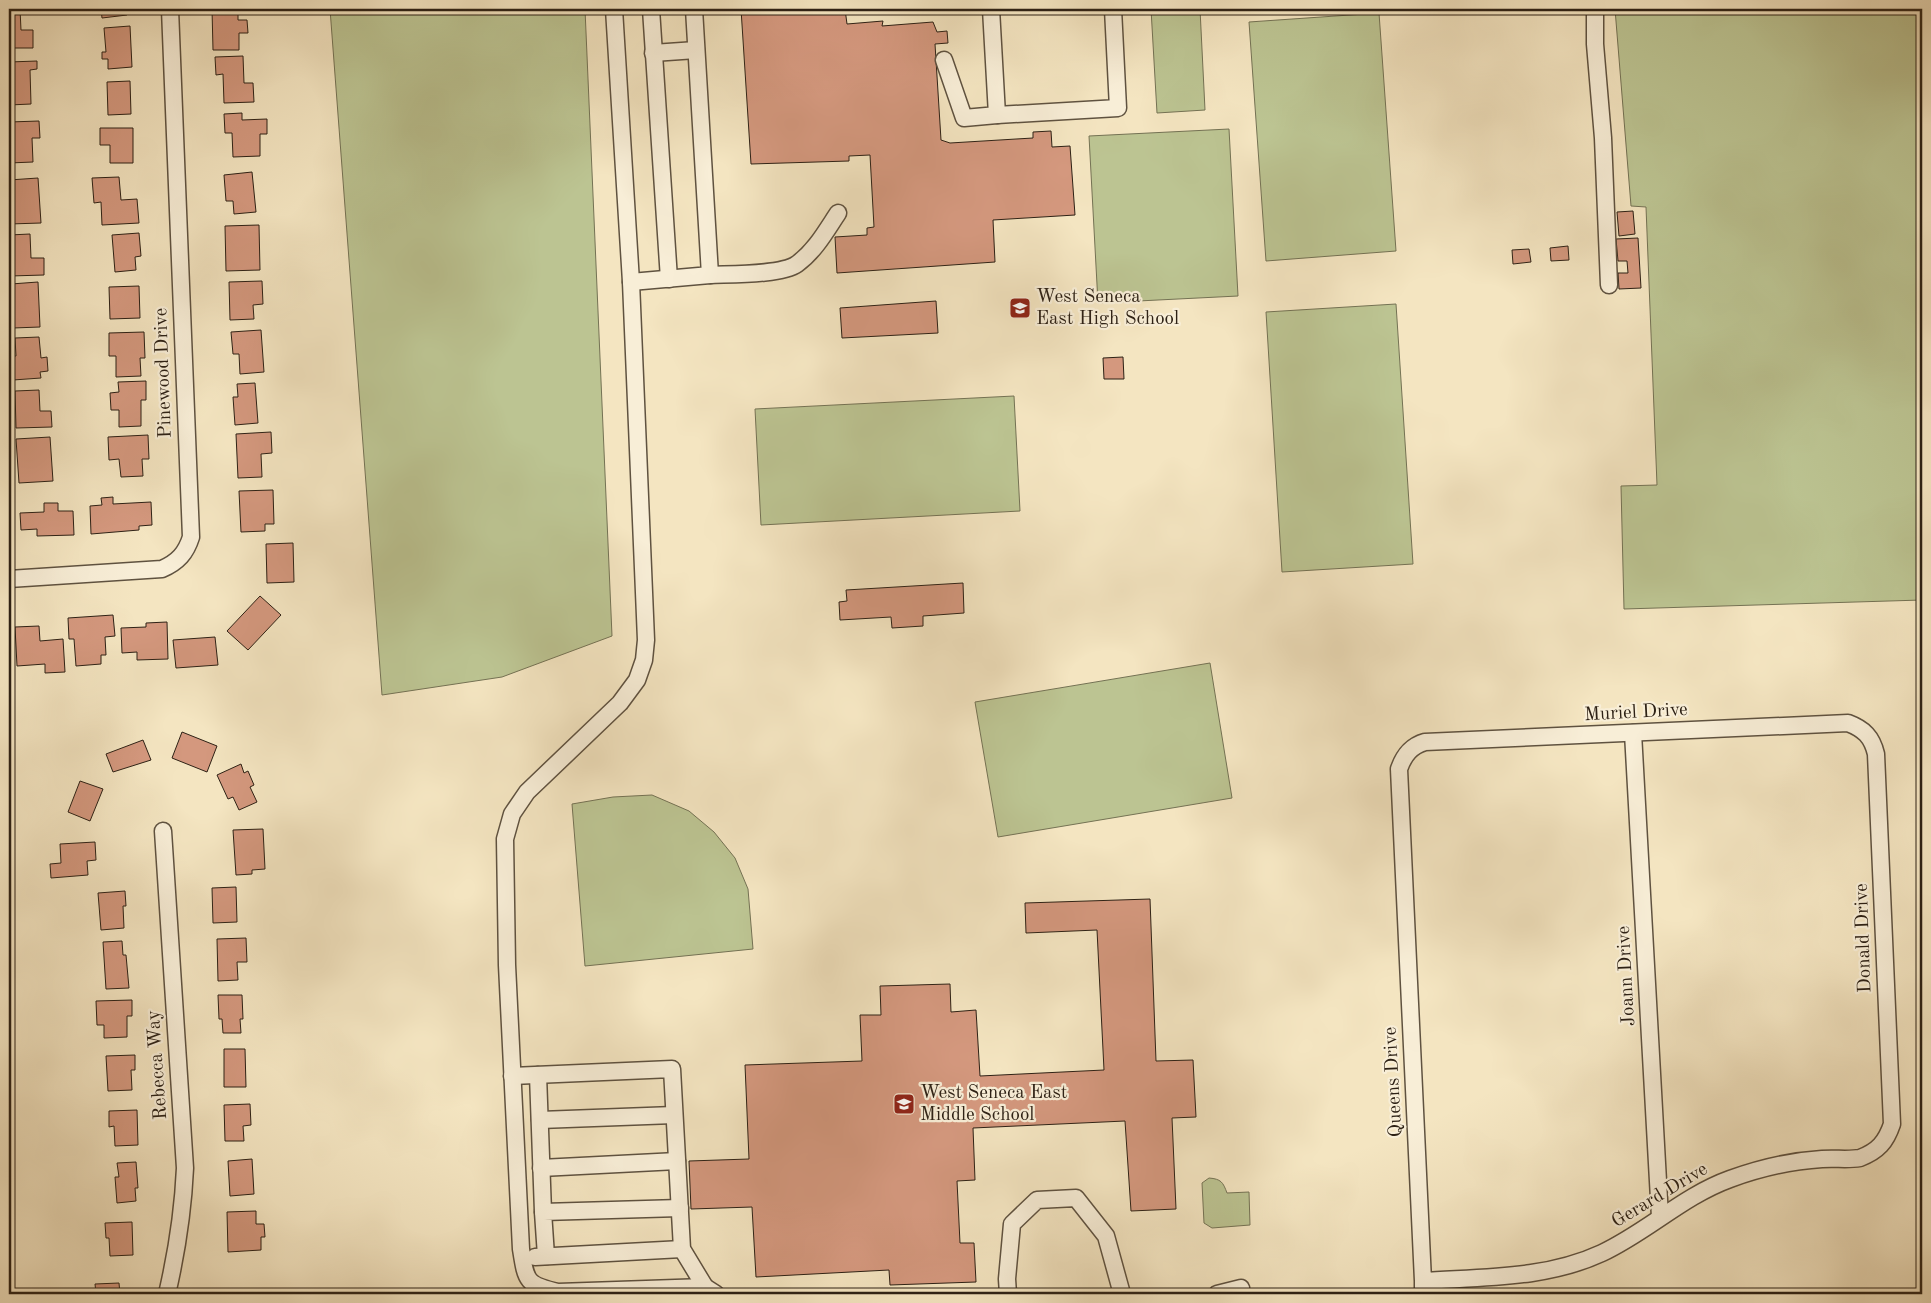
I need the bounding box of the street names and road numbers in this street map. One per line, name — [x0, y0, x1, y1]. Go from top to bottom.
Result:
street label: Pinewood Drive — [152, 307, 176, 439]
street label: Muriel Drive — [1584, 701, 1688, 725]
street label: Donald Drive — [1853, 883, 1875, 993]
street label: Joann Drive — [1615, 925, 1639, 1027]
street label: Rebecca Way — [145, 1009, 171, 1121]
street label: Queens Drive — [1382, 1026, 1406, 1138]
street label: Gerard Drive — [1609, 1160, 1711, 1232]

